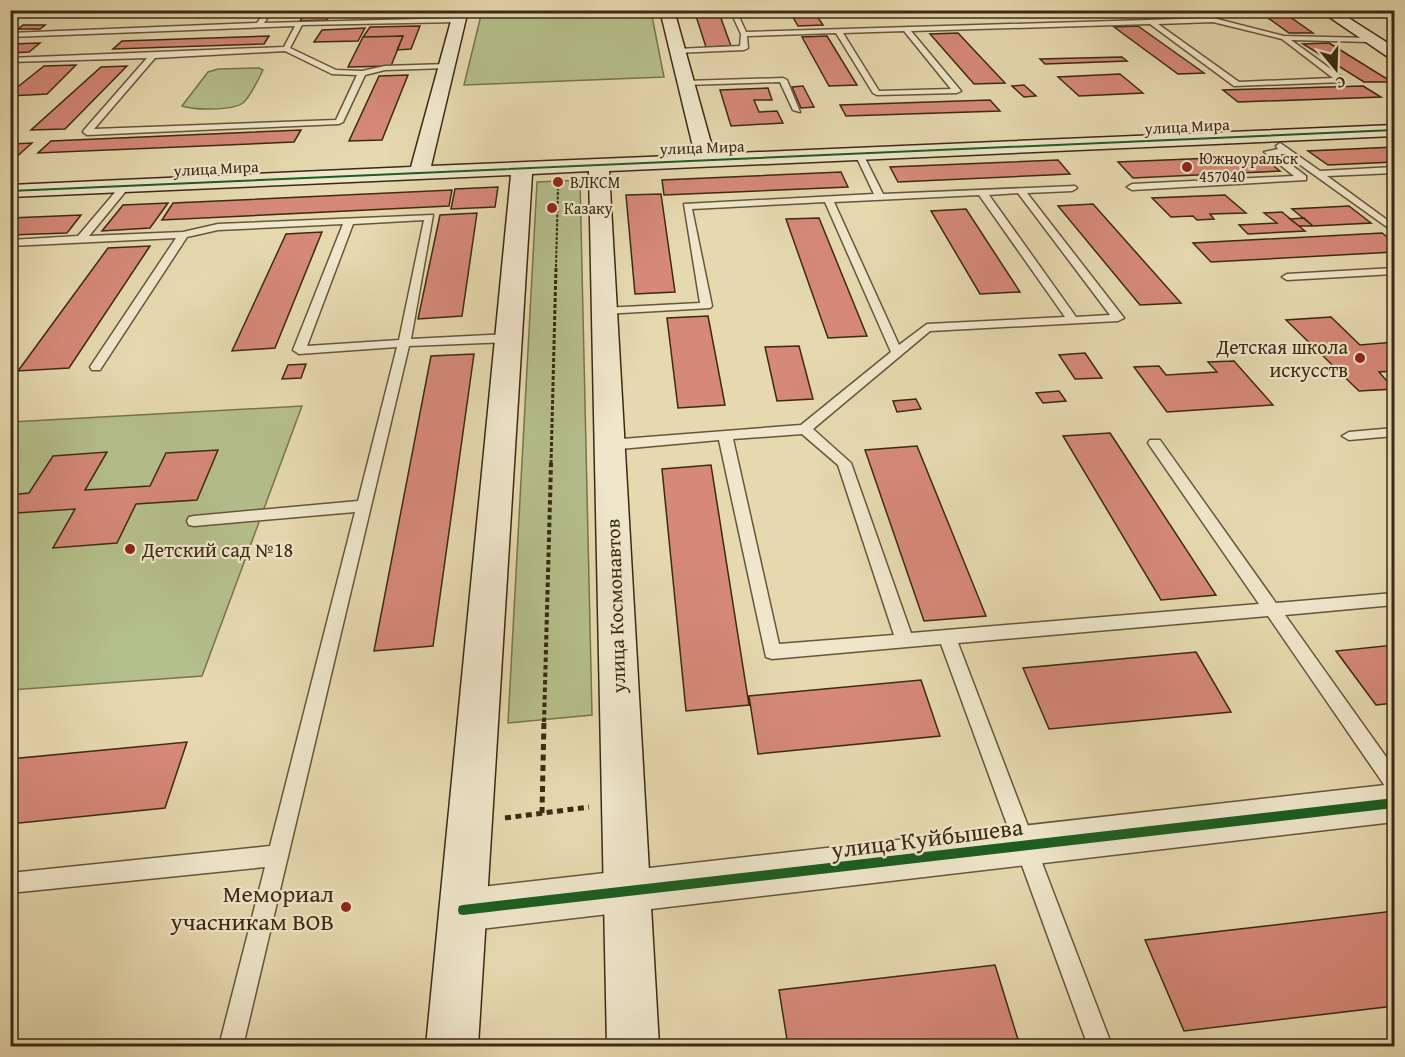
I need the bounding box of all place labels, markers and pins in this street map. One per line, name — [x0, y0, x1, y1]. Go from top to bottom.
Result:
place label: Южноуральск 457040 — [1199, 146, 1299, 188]
marker: Южноуральск 457040 — [1180, 160, 1194, 174]
place label: ВЛКСМ — [570, 170, 620, 194]
marker: ВЛКСМ — [551, 175, 565, 189]
place label: Казаку — [564, 196, 613, 220]
marker: Казаку — [545, 201, 559, 215]
place label: Детская школа искусств — [1215, 332, 1348, 384]
marker: Детская школа искусств — [1353, 351, 1367, 365]
place label: Детский сад №18 — [141, 535, 293, 564]
marker: Детский сад №18 — [123, 542, 137, 556]
place label: Мемориал учасникам ВОВ — [169, 876, 334, 939]
marker: Мемориал учасникам ВОВ — [339, 900, 353, 914]

